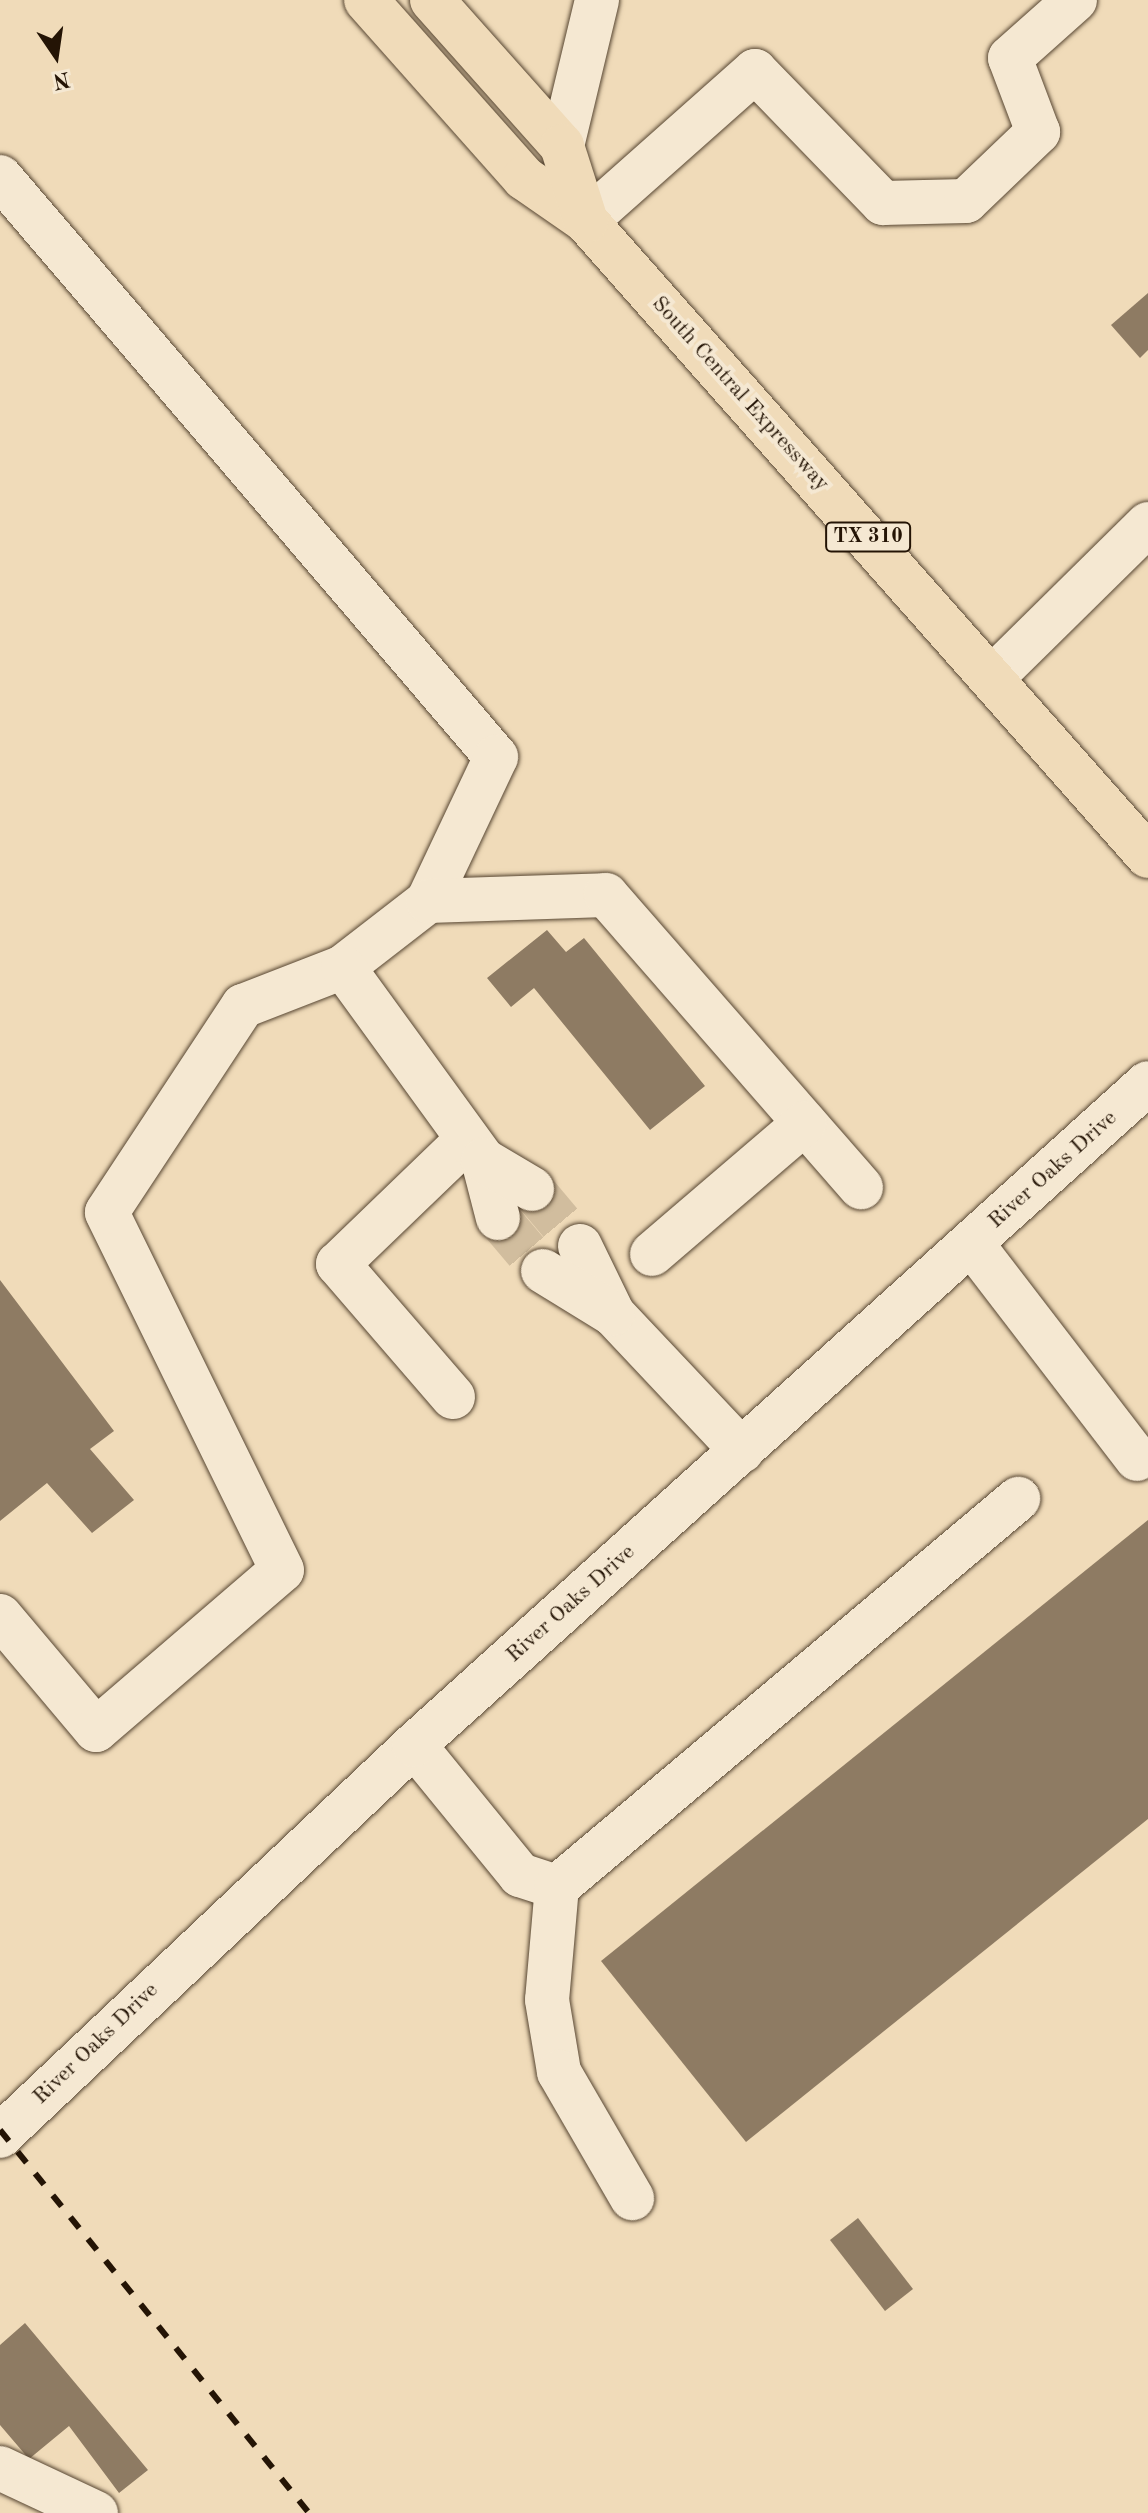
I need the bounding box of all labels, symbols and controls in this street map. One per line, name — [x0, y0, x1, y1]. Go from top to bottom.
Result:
north arrow — [16, 16, 96, 96]
text: N — [51, 67, 72, 92]
street label: South Central Expressway — [645, 291, 835, 497]
road number: TX 310 — [824, 521, 912, 553]
street label: River Oaks Drive — [983, 1105, 1123, 1235]
street label: River Oaks Drive — [501, 1539, 641, 1669]
street label: River Oaks Drive — [28, 1978, 164, 2110]

